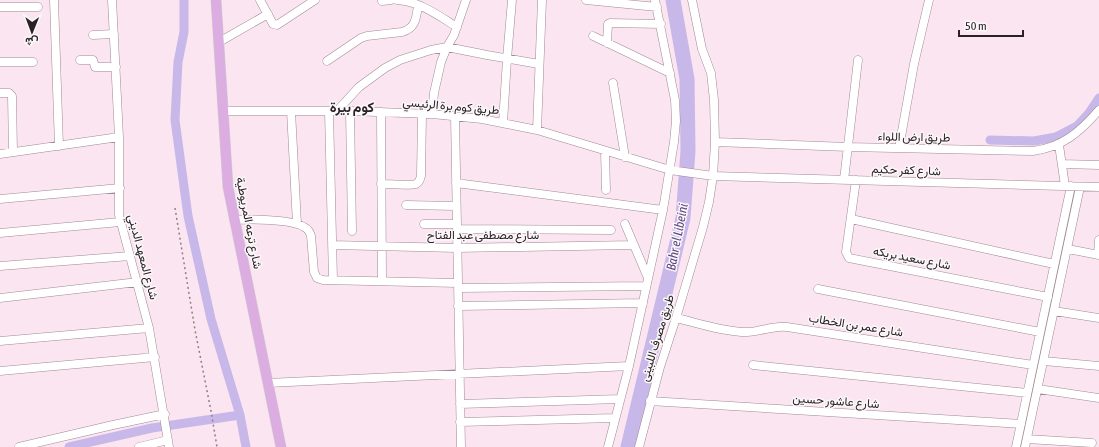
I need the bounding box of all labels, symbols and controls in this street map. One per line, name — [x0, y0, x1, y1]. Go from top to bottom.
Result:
north arrow — [12, 12, 52, 52]
scale bar — [959, 12, 1023, 38]
text: 50 m — [965, 19, 987, 33]
text: ش — [25, 35, 39, 48]
street label: طريق كوم برة الرئيسي — [402, 95, 500, 120]
district label: كوم بيرة — [330, 99, 374, 116]
street label: طريق ارض اللواء — [878, 129, 951, 146]
street label: شارع كفر حكيم — [871, 162, 941, 180]
street label: شارع ترعه المريوطية — [231, 176, 265, 270]
water label: Bahr el Libeini — [663, 202, 691, 272]
street label: شارع المعهد الديني — [122, 213, 161, 302]
street label: شارع مصطفى عبد الفتاح — [427, 228, 539, 244]
street label: شارع سعيد بريكه — [872, 244, 952, 274]
street label: طريق مصرف اللبينى — [637, 293, 678, 383]
street label: شارع عمر بن الخطاب — [808, 311, 904, 341]
street label: شارع عاشور حسين — [792, 391, 880, 413]

